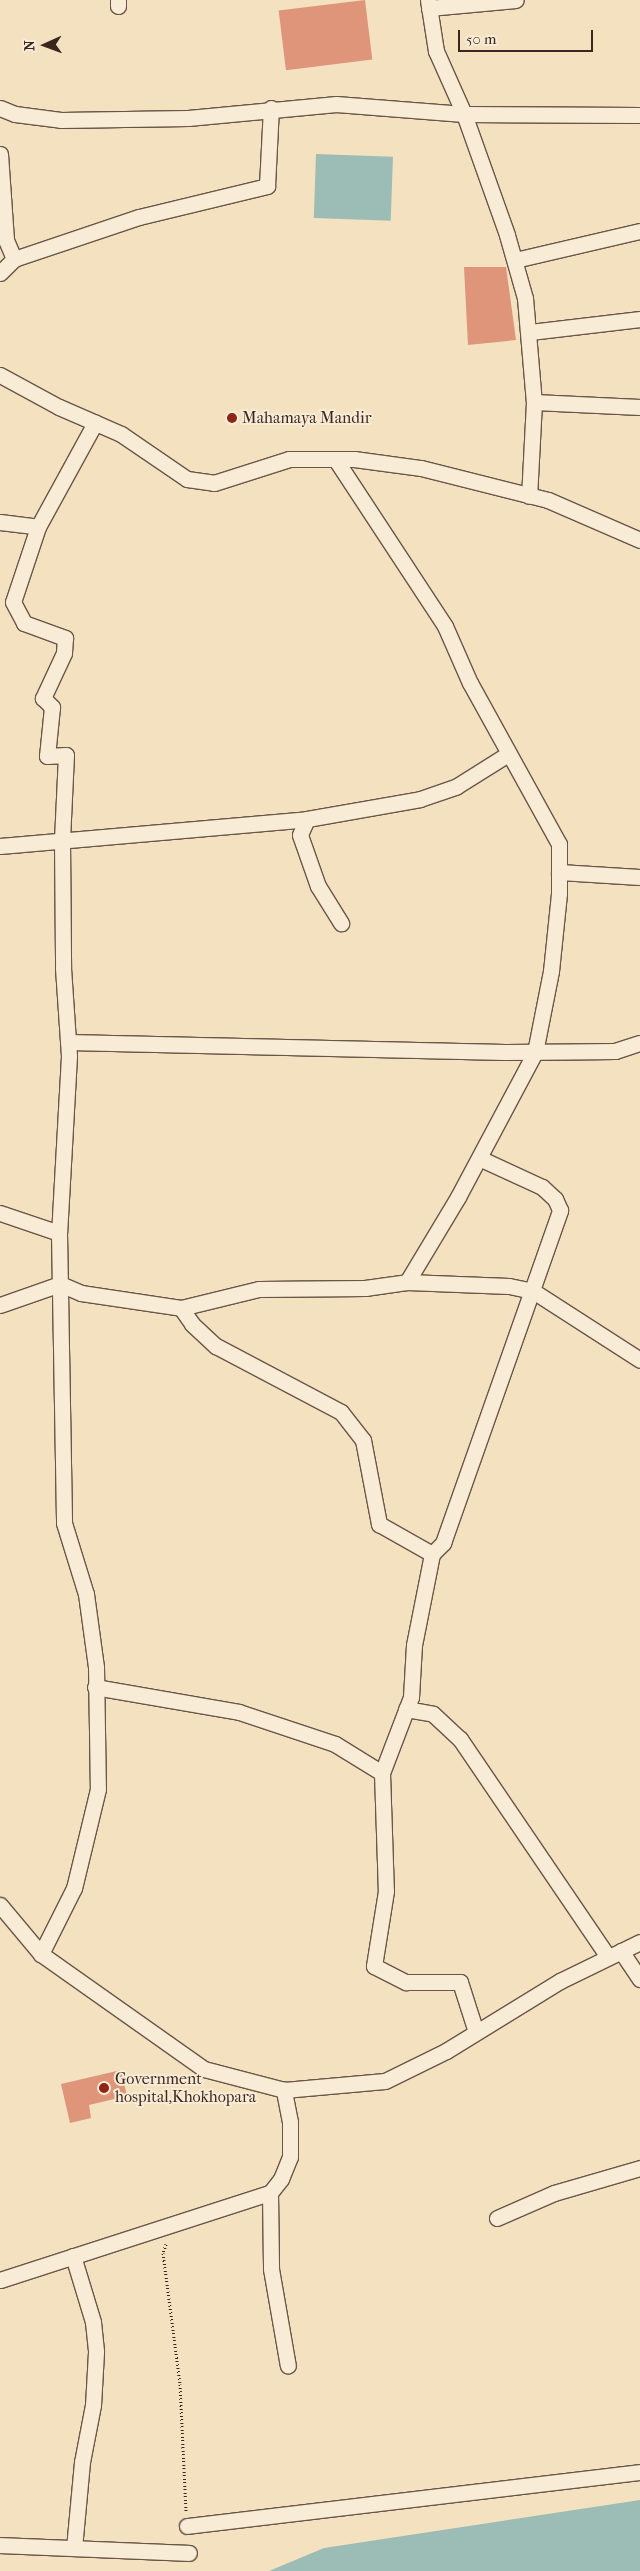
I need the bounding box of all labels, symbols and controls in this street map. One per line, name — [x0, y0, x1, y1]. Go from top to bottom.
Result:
north arrow — [20, 20, 70, 70]
scale bar — [460, 20, 595, 52]
text: 50 m — [466, 30, 496, 48]
text: N — [21, 40, 38, 51]
place label: Mahamaya Mandir — [242, 408, 372, 428]
marker: Mahamaya Mandir — [226, 412, 238, 424]
place label: Government hospital,Khokhopara — [115, 2069, 256, 2107]
marker: Government hospital,Khokhopara — [97, 2081, 111, 2095]

